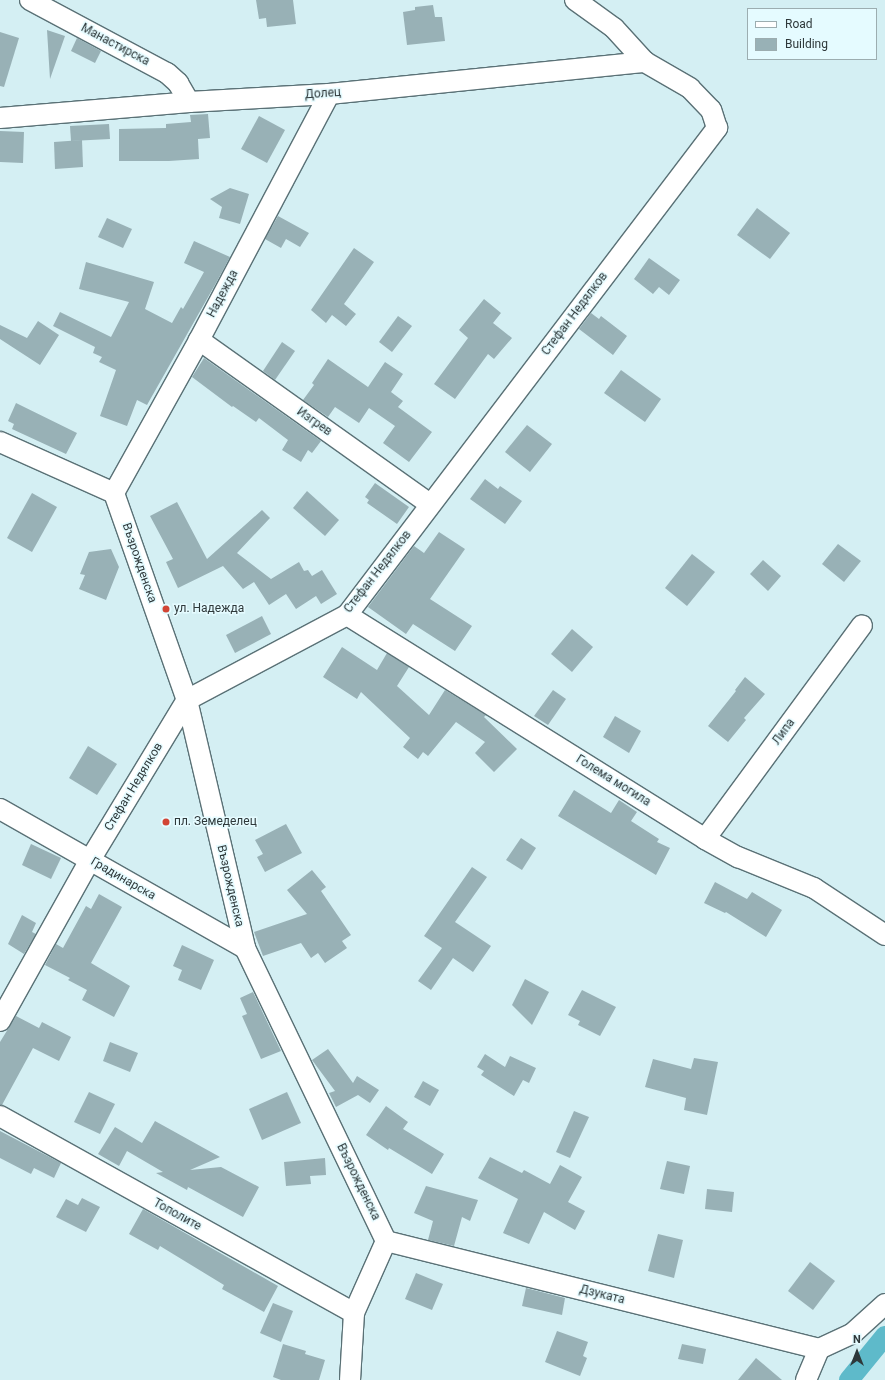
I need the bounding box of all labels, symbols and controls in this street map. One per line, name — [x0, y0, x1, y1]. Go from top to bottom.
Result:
legend — [747, 8, 877, 60]
text: Road — [785, 17, 813, 31]
street label: Манастирска — [78, 21, 152, 69]
text: Building — [785, 37, 828, 51]
street label: Долец — [304, 86, 342, 102]
street label: Надежда — [205, 268, 241, 320]
street label: Стефан Недялков — [539, 270, 611, 358]
street label: Изгрев — [294, 405, 334, 439]
street label: Възрожденска — [119, 521, 159, 605]
street label: Стефан Недялков — [341, 528, 415, 616]
place label: ул. Надежда — [174, 602, 244, 616]
marker: ул. Надежда — [161, 604, 171, 614]
street label: Липа — [770, 716, 798, 748]
street label: Стефан Недялков — [102, 740, 166, 834]
street label: Голема могила — [573, 752, 653, 810]
place label: пл. Земеделец — [174, 815, 257, 829]
marker: пл. Земеделец — [161, 817, 171, 827]
street label: Възрожденска — [214, 844, 246, 928]
street label: Градинарска — [88, 855, 158, 903]
street label: Възрожденска — [333, 1141, 383, 1223]
street label: Тополите — [150, 1196, 204, 1234]
street label: Дзуката — [578, 1282, 626, 1308]
north arrow — [837, 1332, 877, 1372]
text: N — [853, 1333, 861, 1346]

